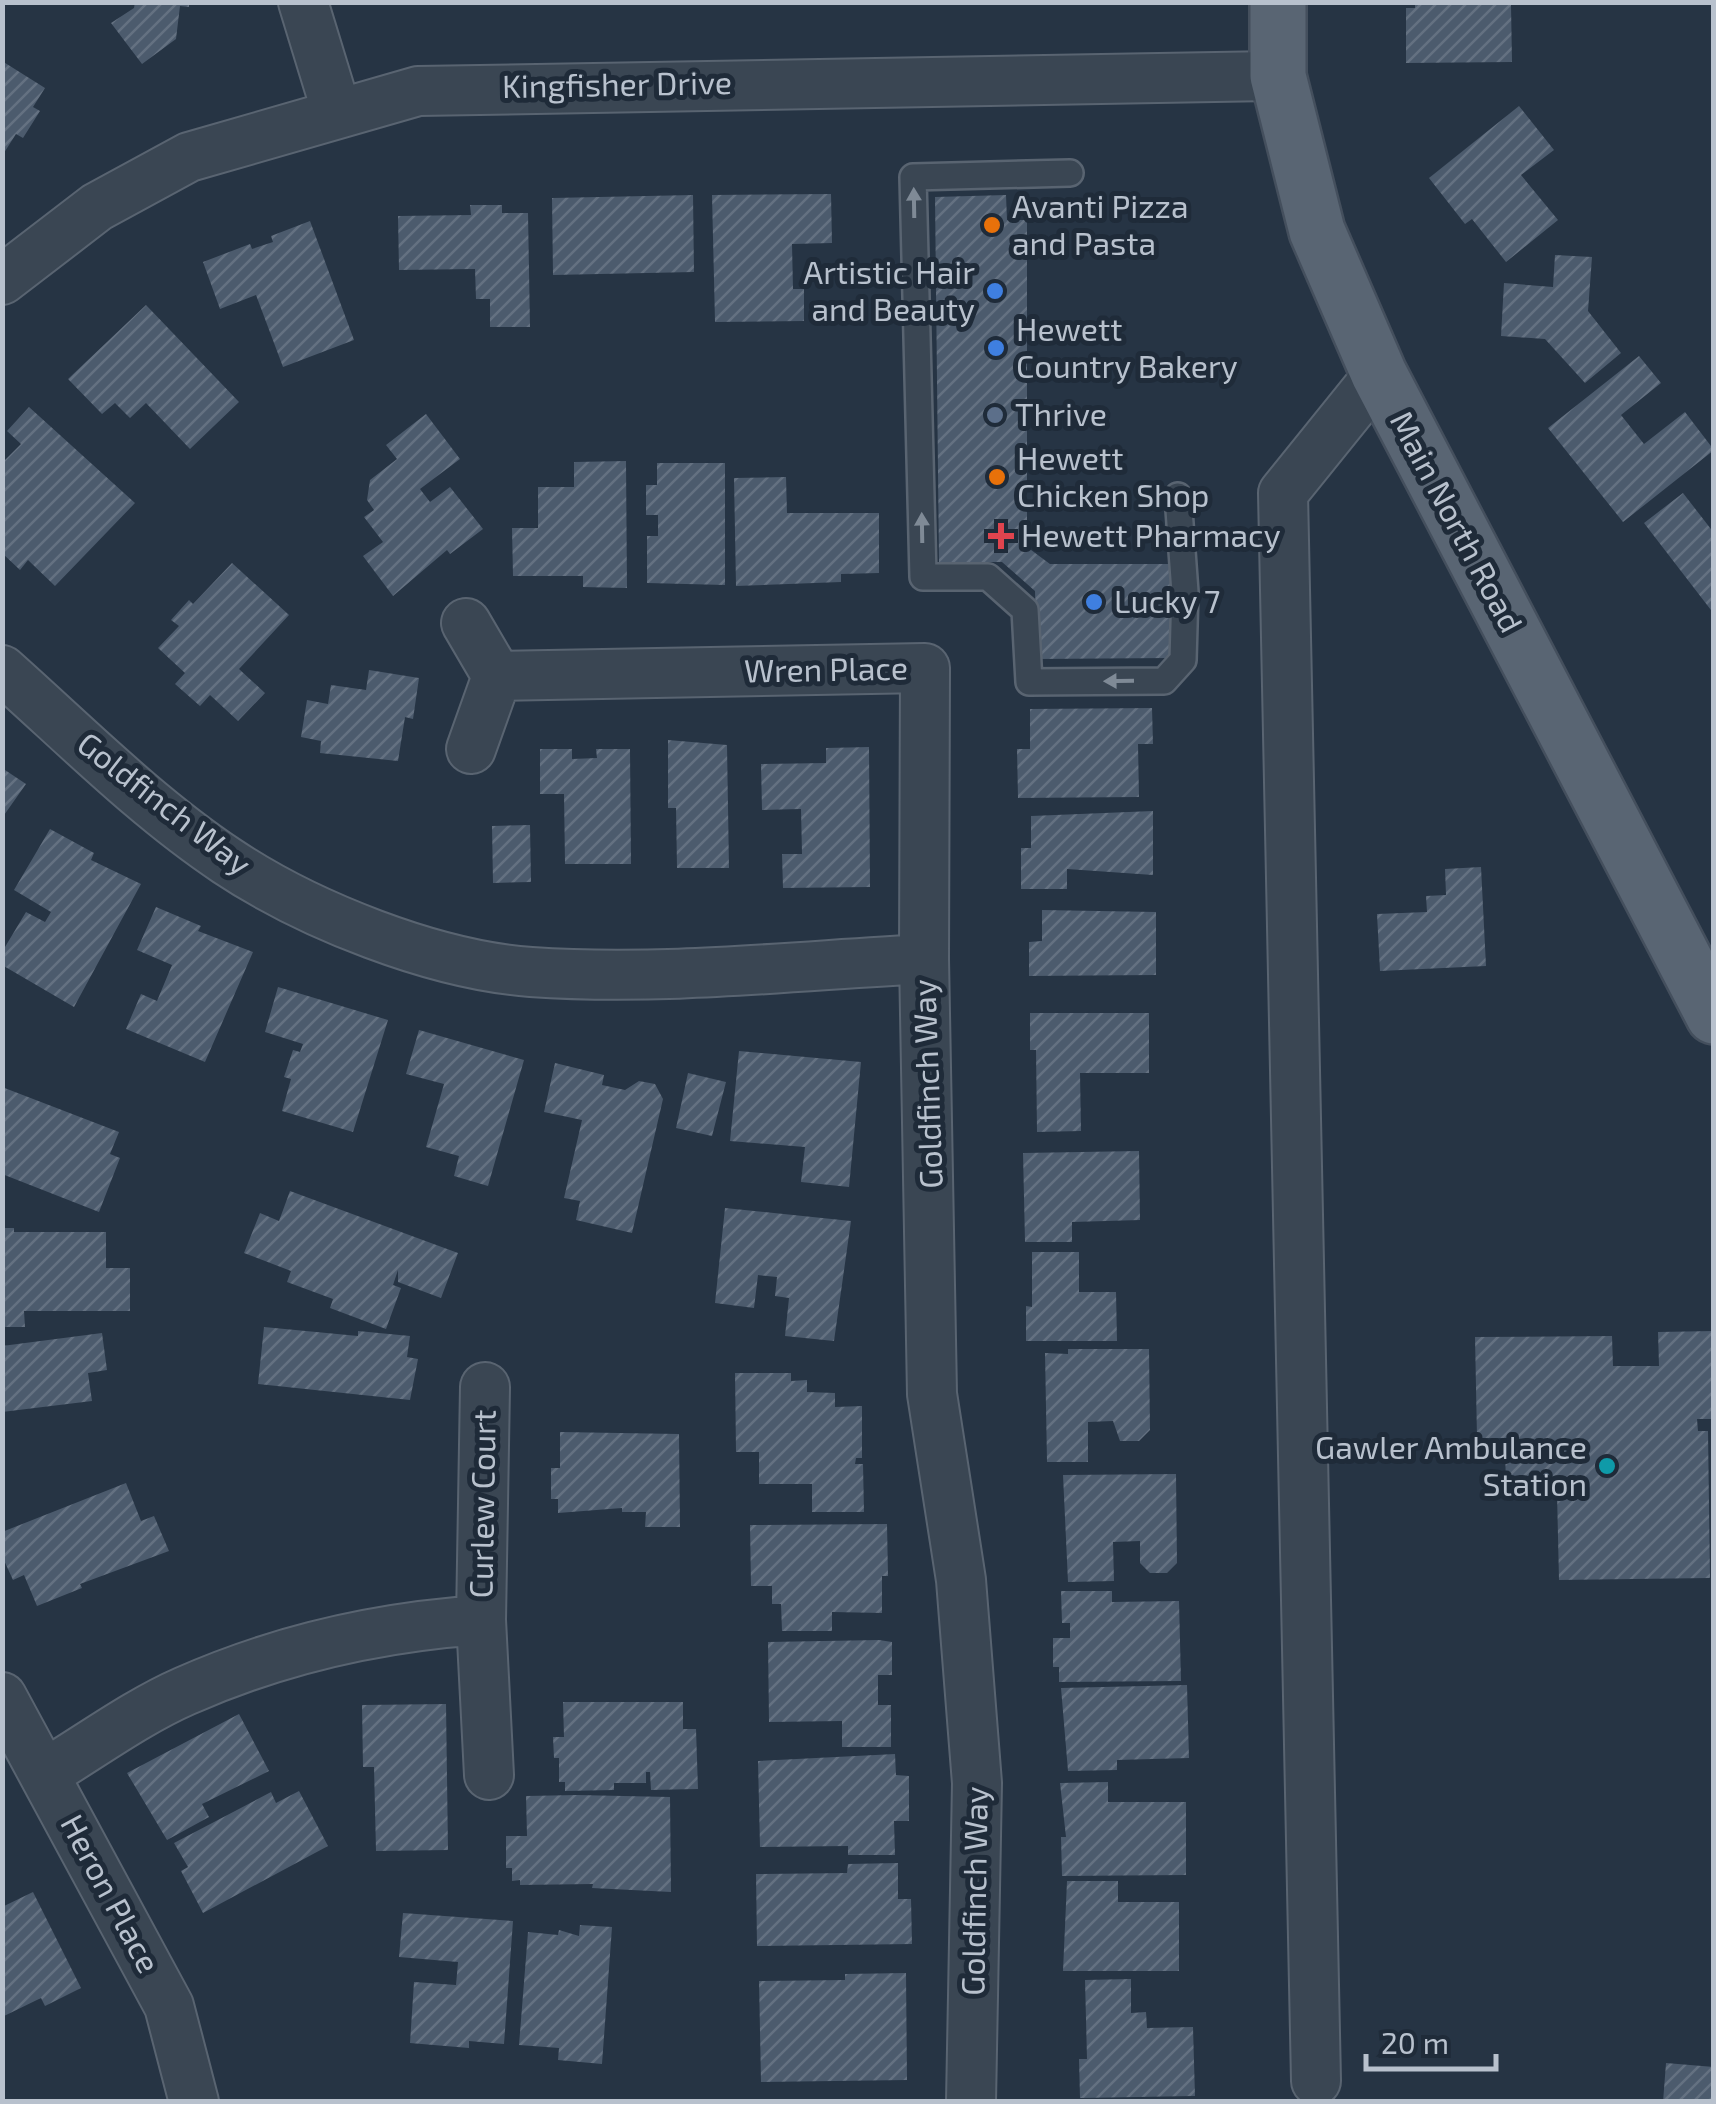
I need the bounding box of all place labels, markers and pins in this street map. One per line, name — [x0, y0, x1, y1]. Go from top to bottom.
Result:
place label: Avanti Pizza and Pasta — [1012, 186, 1189, 261]
marker: Avanti Pizza and Pasta — [981, 214, 1003, 236]
place label: Artistic Hair and Beauty — [803, 252, 975, 327]
marker: Artistic Hair and Beauty — [984, 280, 1006, 302]
place label: Hewett Country Bakery — [1016, 309, 1238, 384]
marker: Hewett Country Bakery — [985, 337, 1007, 359]
place label: Thrive — [1015, 394, 1107, 432]
marker: Thrive — [984, 404, 1006, 426]
place label: Hewett Chicken Shop — [1017, 438, 1209, 513]
marker: Hewett Chicken Shop — [986, 466, 1008, 488]
place label: Hewett Pharmacy — [1021, 515, 1281, 553]
marker: Hewett Pharmacy — [990, 525, 1012, 547]
place label: Lucky 7 — [1114, 581, 1220, 619]
marker: Lucky 7 — [1083, 591, 1105, 613]
place label: Gawler Ambulance Station — [1315, 1427, 1587, 1502]
marker: Gawler Ambulance Station — [1596, 1455, 1618, 1477]

